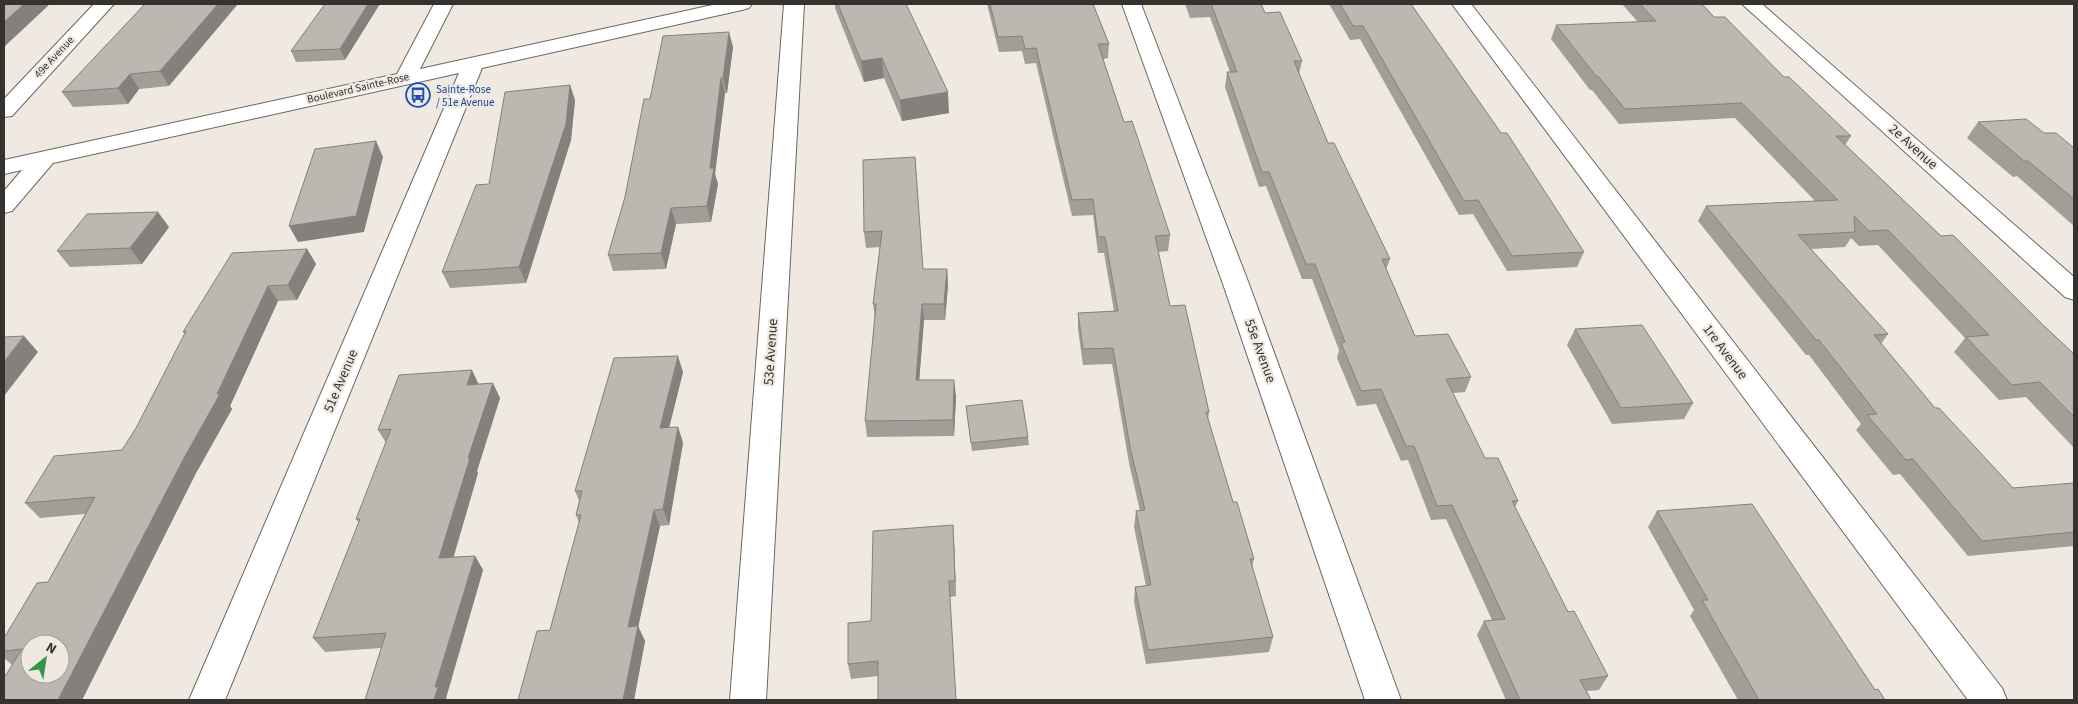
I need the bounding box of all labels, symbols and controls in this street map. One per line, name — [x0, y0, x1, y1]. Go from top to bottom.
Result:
street label: 49e Avenue — [31, 32, 78, 81]
street label: Boulevard Sainte-Rose — [306, 69, 411, 107]
bus stop icon: Sainte-Rose / 51e Avenue — [405, 82, 431, 108]
place label: Sainte-Rose / 51e Avenue — [436, 82, 495, 110]
street label: 2e Avenue — [1884, 120, 1942, 174]
street label: 55e Avenue — [1239, 316, 1281, 386]
street label: 53e Avenue — [759, 318, 783, 386]
street label: 1re Avenue — [1698, 320, 1752, 384]
street label: 51e Avenue — [319, 346, 363, 416]
north arrow — [20, 634, 70, 684]
text: N — [42, 638, 60, 660]

